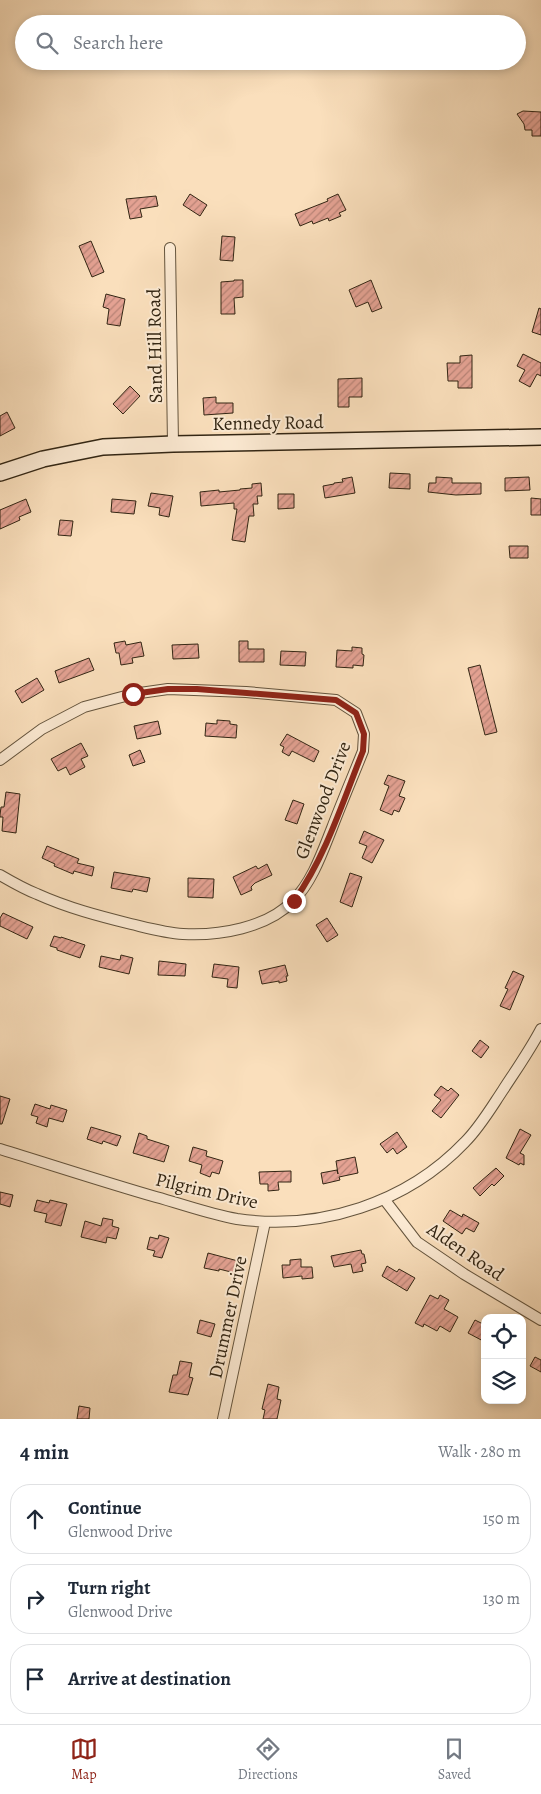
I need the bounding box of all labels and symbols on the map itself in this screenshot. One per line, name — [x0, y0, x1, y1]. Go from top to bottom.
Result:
street label: Sand Hill Road — [141, 287, 169, 404]
street label: Kennedy Road — [212, 409, 325, 437]
route start — [122, 683, 145, 706]
street label: Glenwood Drive — [289, 738, 357, 863]
route end — [283, 890, 306, 913]
street label: Pilgrim Drive — [153, 1167, 261, 1215]
street label: Alden Road — [421, 1216, 510, 1288]
street label: Drummer Drive — [202, 1253, 254, 1381]

